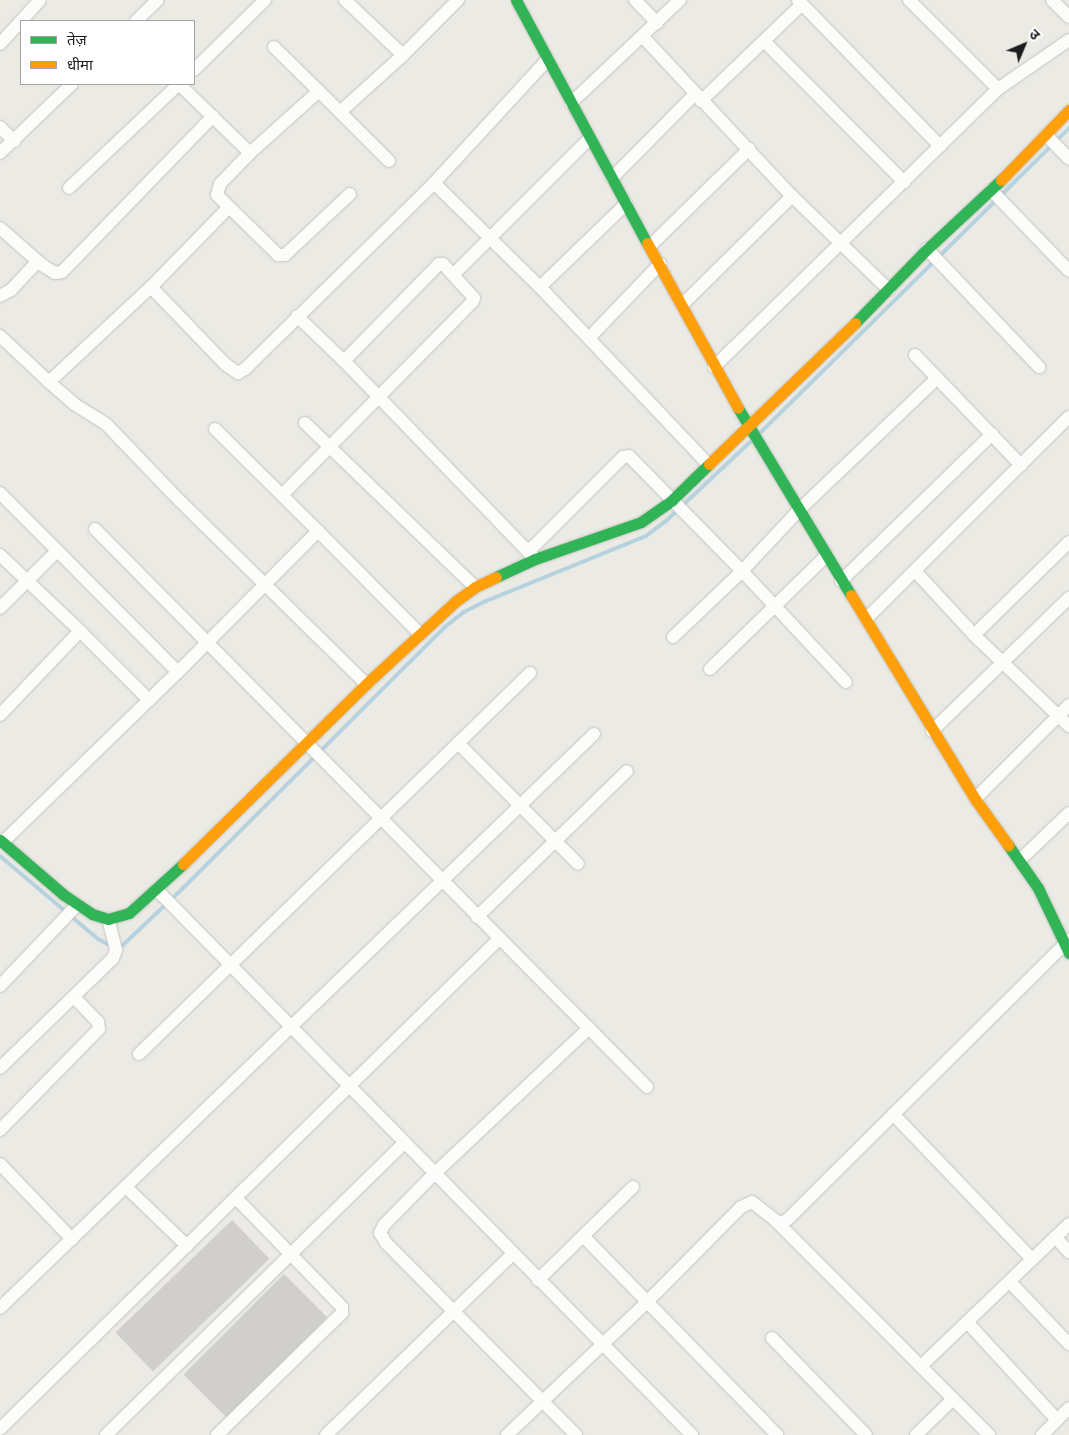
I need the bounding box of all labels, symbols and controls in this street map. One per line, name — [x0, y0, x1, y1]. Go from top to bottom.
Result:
legend — [20, 20, 195, 85]
north arrow — [999, 20, 1049, 70]
text: उ — [1025, 24, 1045, 44]
text: तेज़ — [67, 29, 87, 50]
text: धीमा — [67, 54, 93, 75]

